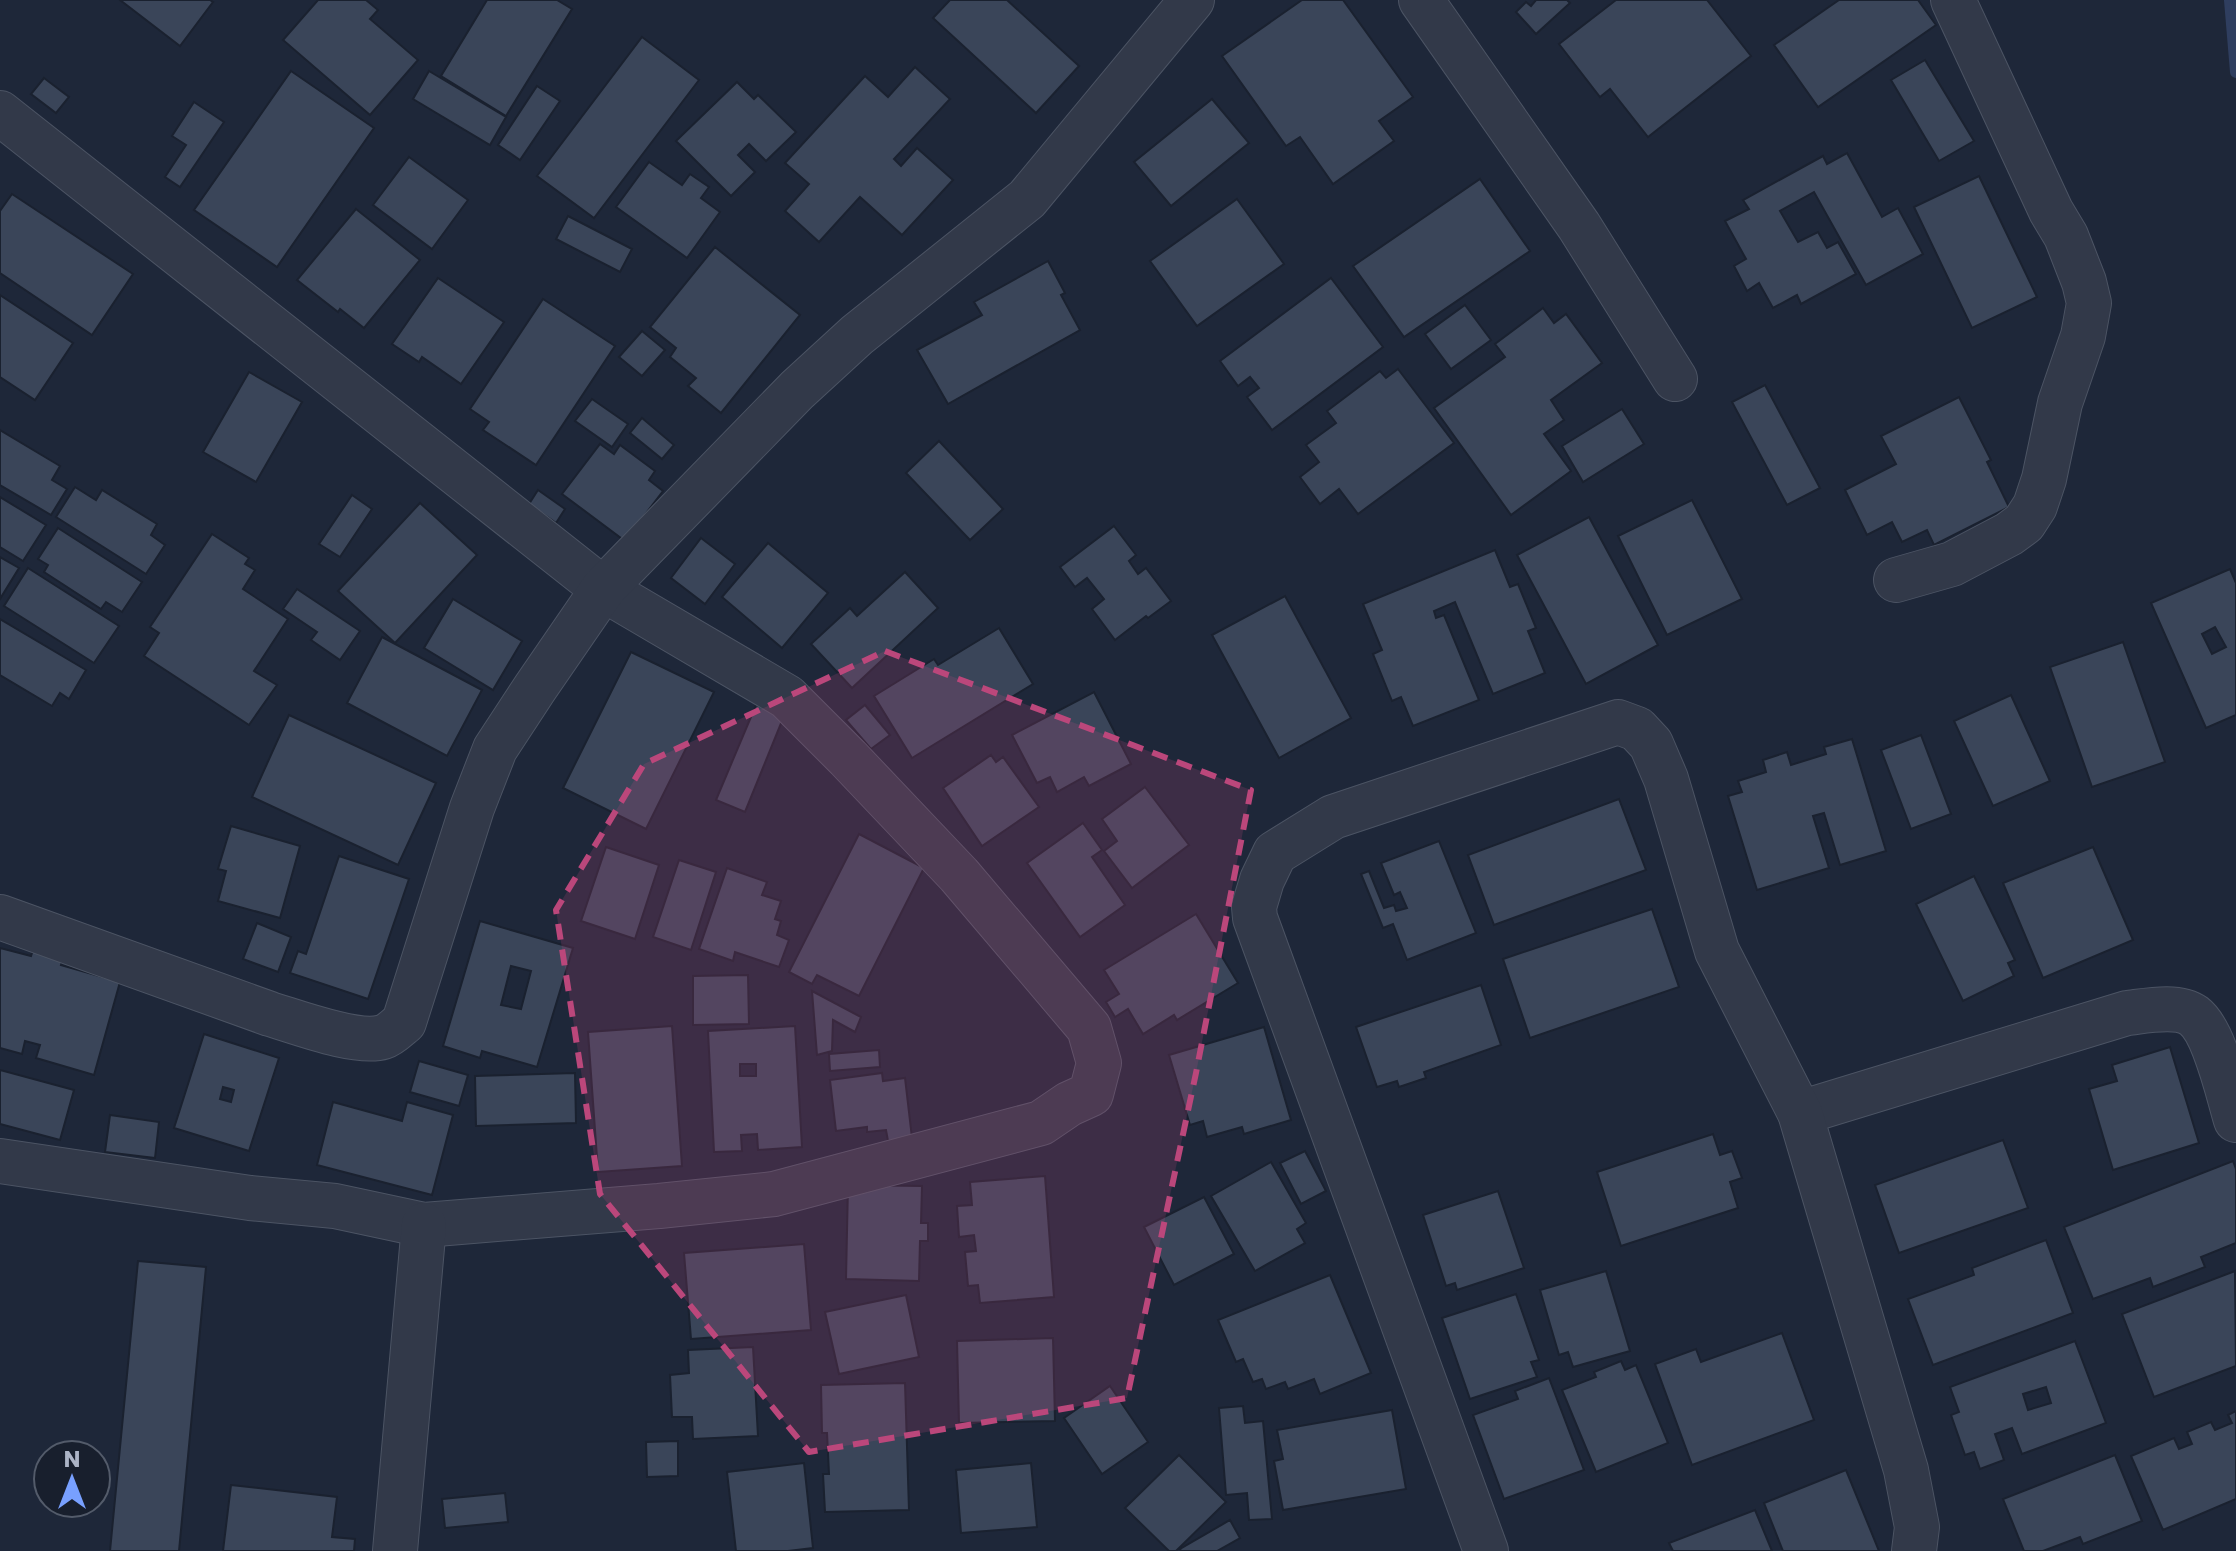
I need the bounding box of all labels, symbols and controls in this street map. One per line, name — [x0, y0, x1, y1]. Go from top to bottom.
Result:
north arrow — [32, 1439, 112, 1519]
text: N — [64, 1444, 80, 1475]

